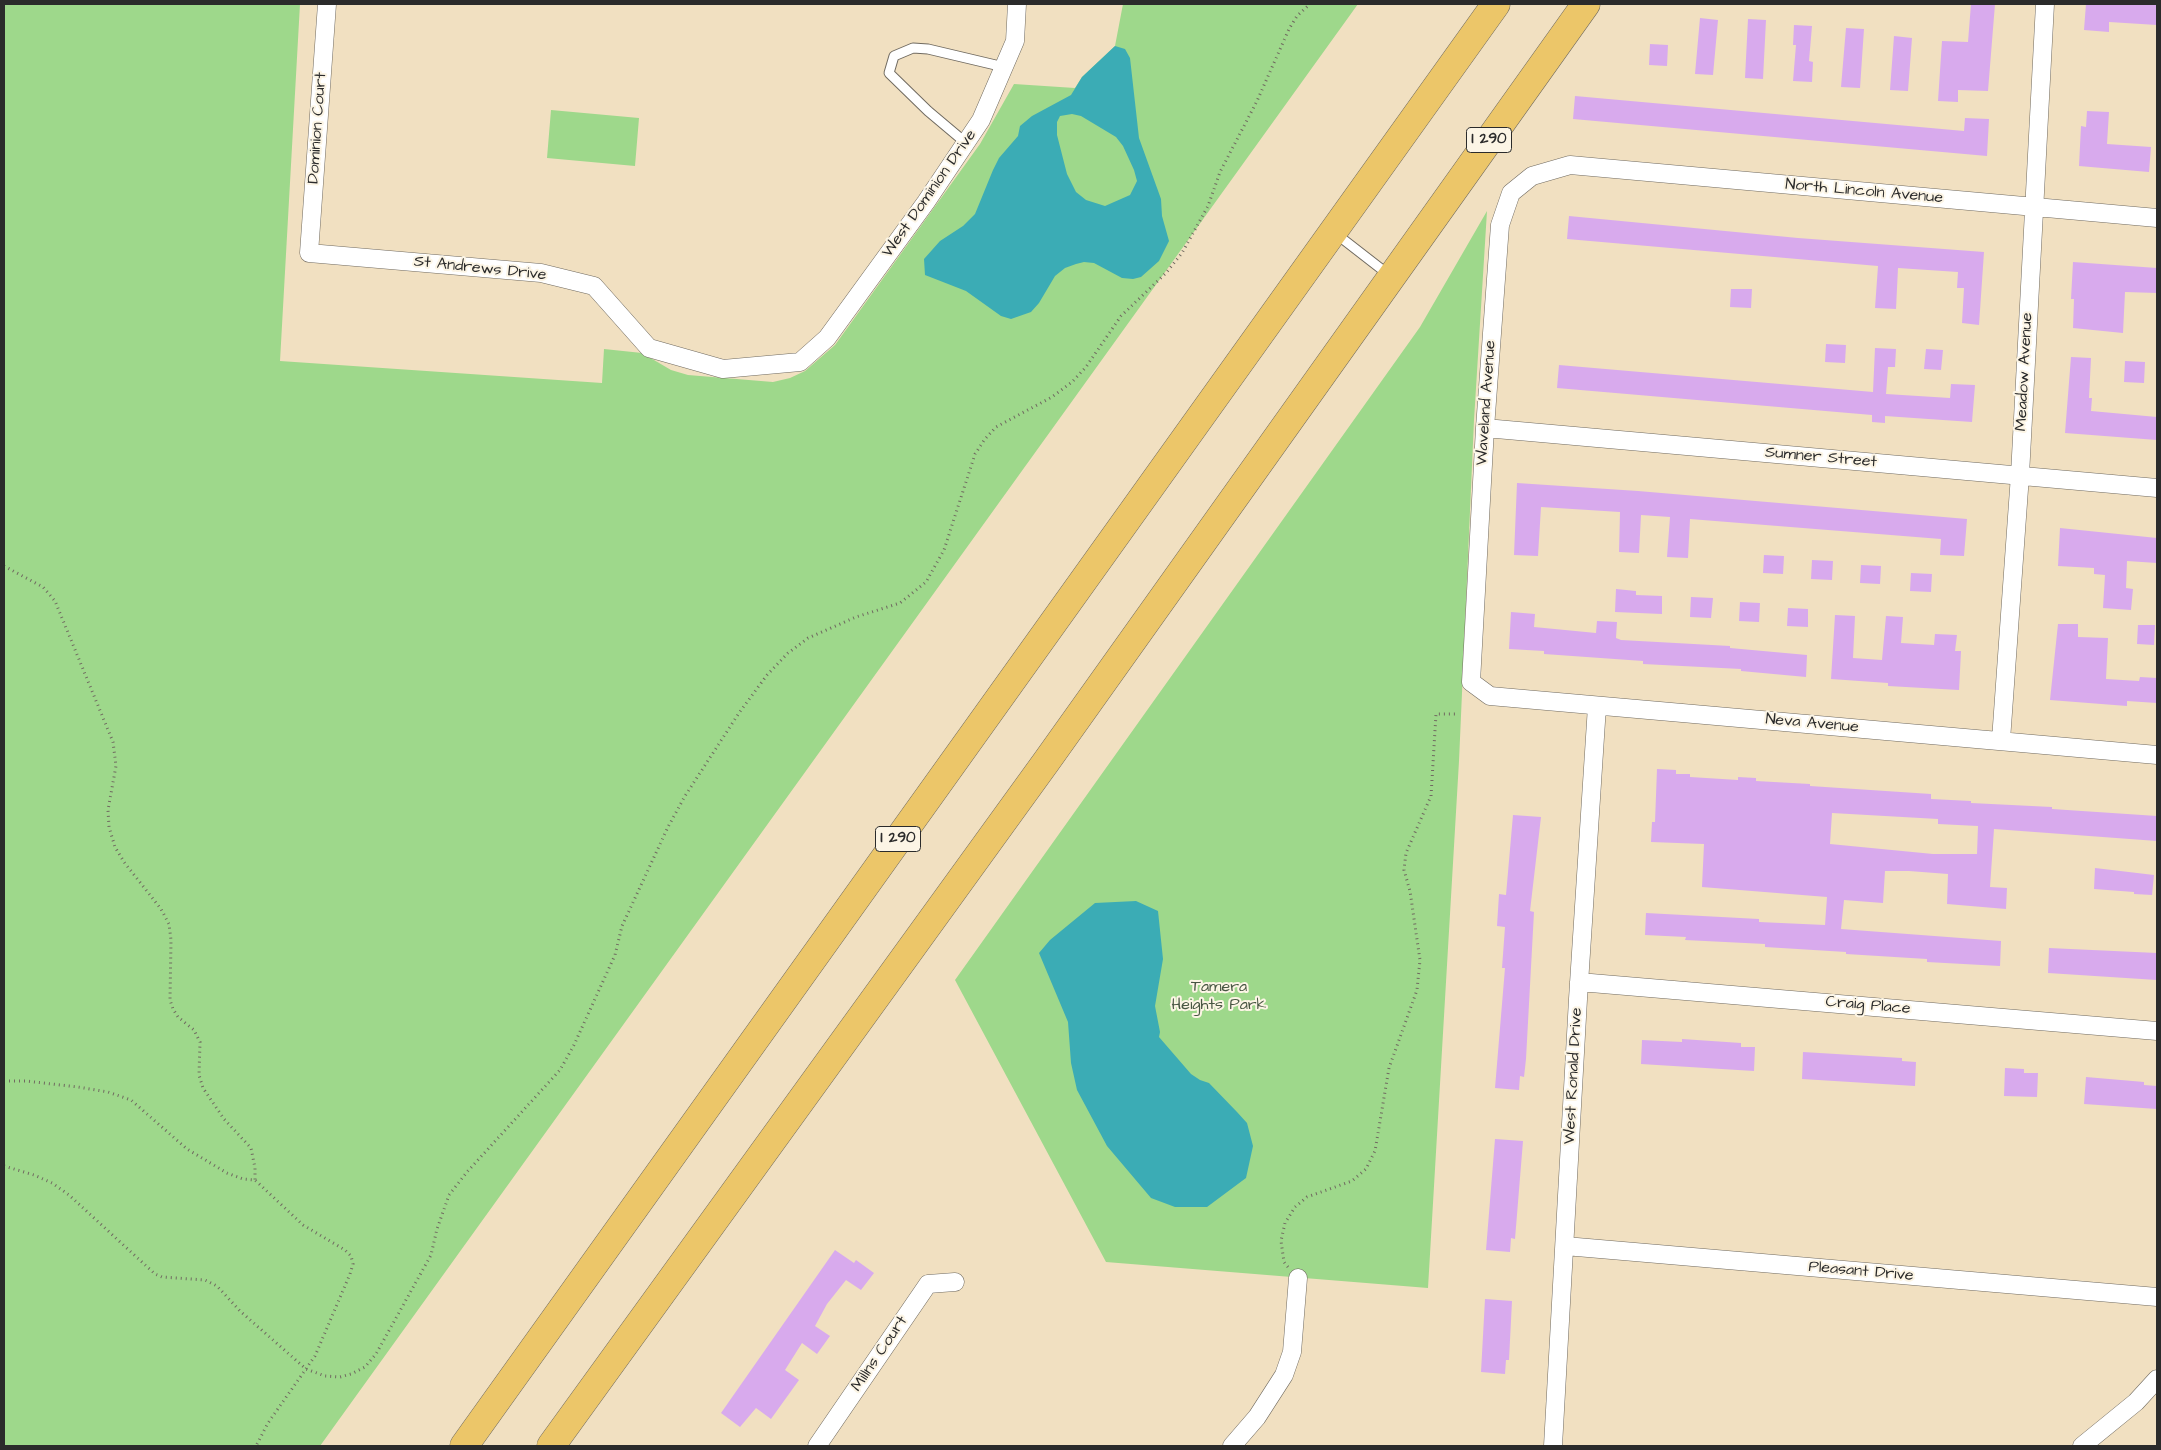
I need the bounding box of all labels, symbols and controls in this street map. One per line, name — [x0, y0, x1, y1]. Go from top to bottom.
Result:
street label: Dominion Court — [305, 72, 331, 184]
street label: West Dominion Drive — [879, 127, 981, 261]
road number: I 290 — [1466, 128, 1512, 152]
street label: North Lincoln Avenue — [1784, 176, 1944, 208]
street label: St Andrews Drive — [413, 252, 547, 286]
street label: Meadow Avenue — [2012, 312, 2038, 432]
street label: Waveland Avenue — [1473, 340, 1501, 466]
street label: Sumner Street — [1764, 444, 1878, 472]
street label: Neva Avenue — [1765, 710, 1859, 738]
road number: I 290 — [876, 826, 920, 852]
park label: Tamera Heights Park — [1172, 978, 1266, 1016]
street label: Craig Place — [1825, 993, 1911, 1019]
street label: West Ronald Drive — [1561, 1007, 1587, 1145]
street label: Pleasant Drive — [1808, 1258, 1914, 1286]
street label: Millns Court — [848, 1313, 912, 1395]

